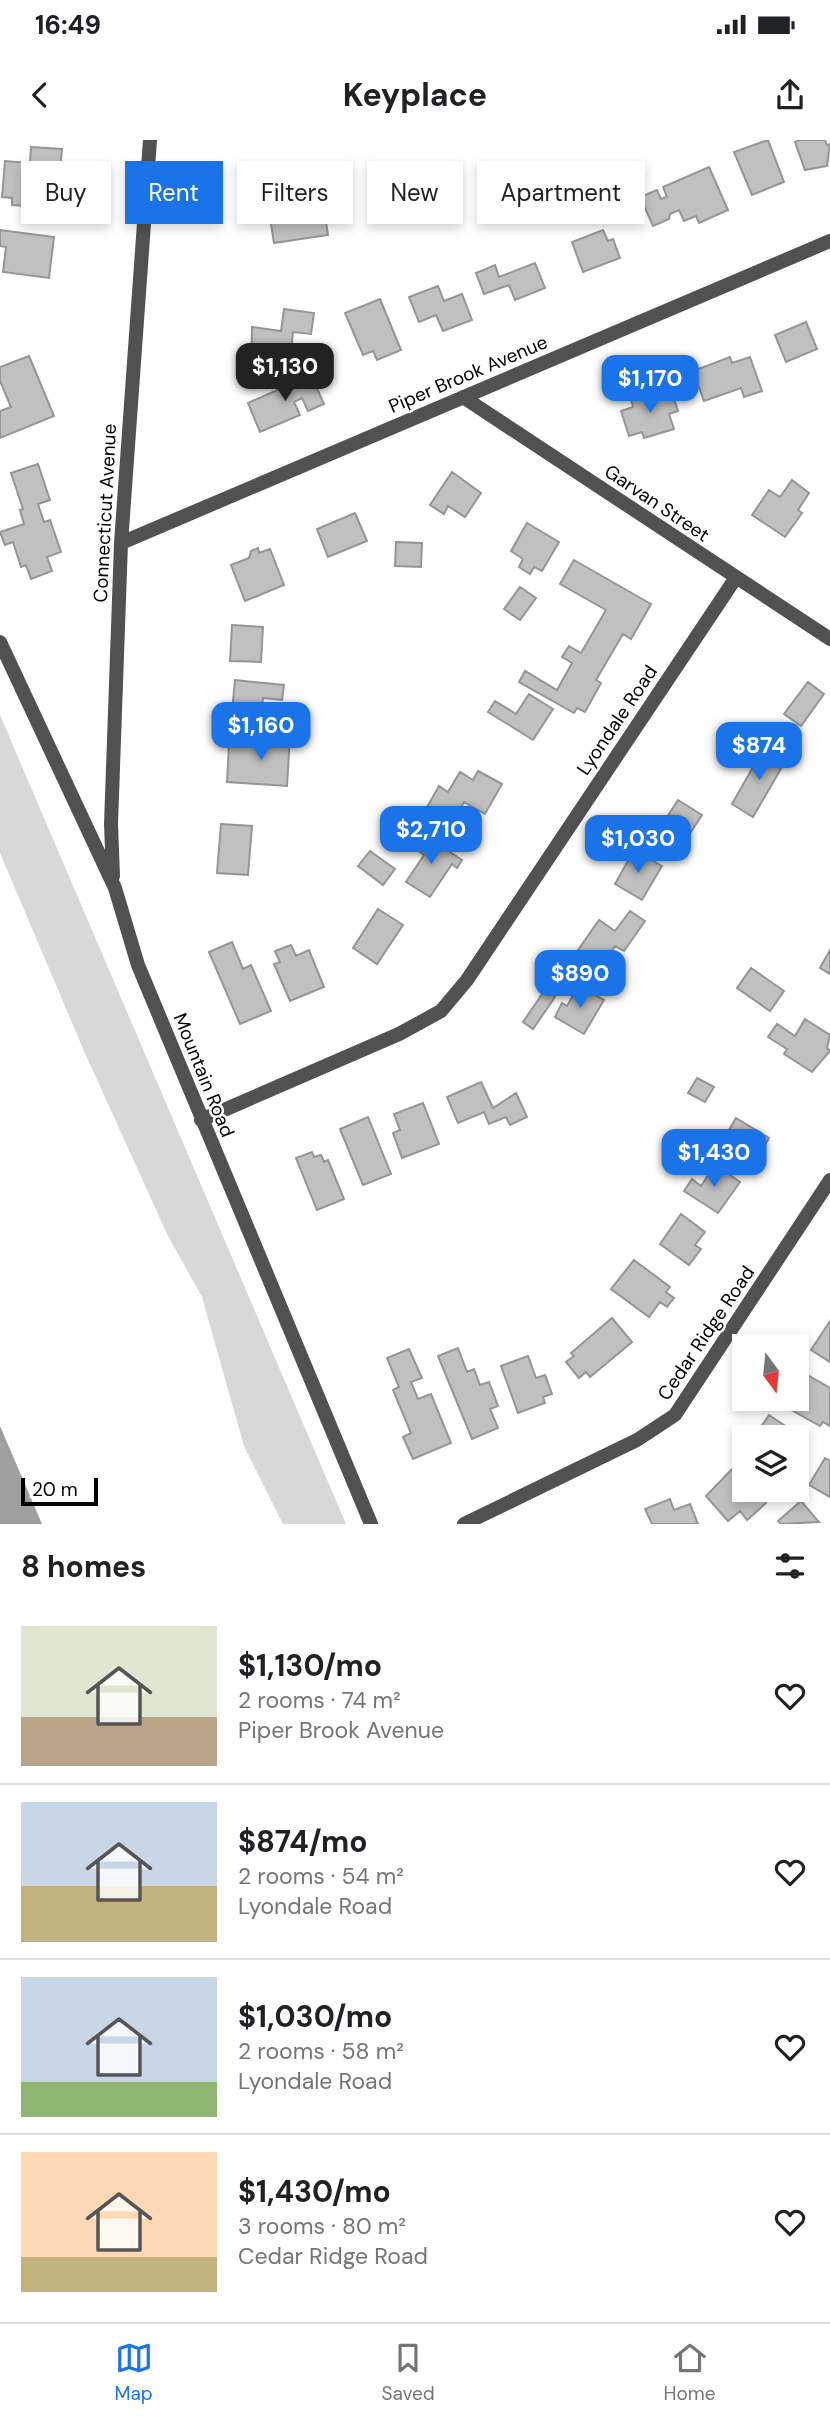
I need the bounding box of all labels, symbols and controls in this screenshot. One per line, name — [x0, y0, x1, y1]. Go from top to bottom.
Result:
text: 16:49 — [35, 8, 101, 42]
text: Keyplace — [343, 74, 487, 116]
icon: back — [21, 76, 59, 114]
icon: share — [771, 76, 809, 114]
chip: Buy — [21, 161, 111, 224]
chip: Rent — [125, 161, 223, 224]
chip: Filters — [237, 161, 353, 224]
chip: New — [367, 161, 463, 224]
chip: Apartment — [477, 161, 645, 224]
street label: Piper Brook Avenue — [385, 329, 551, 419]
pin: $1,130 — [228, 344, 342, 403]
text: $1,130 — [252, 351, 318, 381]
pin: $1,170 — [593, 356, 707, 415]
text: $1,170 — [618, 363, 682, 393]
street label: Connecticut Avenue — [88, 423, 122, 603]
street label: Garvan Street — [600, 459, 714, 547]
street label: Lyondale Road — [571, 660, 663, 780]
pin: $1,160 — [204, 702, 318, 762]
text: $1,160 — [227, 710, 295, 740]
pin: $874 — [718, 722, 800, 782]
text: $874 — [732, 730, 786, 760]
pin: $2,710 — [374, 806, 488, 866]
text: $2,710 — [396, 814, 466, 844]
pin: $1,030 — [581, 816, 695, 875]
text: $1,030 — [601, 823, 675, 853]
pin: $890 — [539, 950, 621, 1010]
text: $890 — [551, 958, 609, 988]
street label: Mountain Road — [168, 1009, 240, 1141]
pin: $1,430 — [657, 1130, 771, 1189]
text: $1,430 — [678, 1137, 750, 1167]
street label: Cedar Ridge Road — [652, 1261, 760, 1405]
north arrow — [732, 1334, 808, 1410]
map controls — [732, 1334, 809, 1502]
button: layers — [732, 1425, 809, 1502]
scale bar — [21, 1475, 98, 1507]
text: 20 m — [32, 1477, 78, 1502]
text: 8 homes — [21, 1547, 146, 1586]
icon: filters — [771, 1547, 809, 1585]
text: $1,130/mo — [238, 1646, 382, 1685]
icon: home — [77, 1654, 161, 1738]
icon: heart — [771, 1677, 809, 1715]
text: 2 rooms · 74 m² — [238, 1685, 401, 1715]
text: Piper Brook Avenue — [238, 1715, 444, 1745]
text: $874/mo — [238, 1822, 368, 1861]
icon: home — [77, 1830, 161, 1914]
icon: heart — [771, 1853, 809, 1891]
text: 2 rooms · 54 m² — [238, 1861, 404, 1891]
text: Lyondale Road — [238, 1891, 392, 1921]
text: $1,030/mo — [238, 1997, 392, 2036]
icon: home — [77, 2005, 161, 2089]
icon: heart — [771, 2028, 809, 2066]
text: 2 rooms · 58 m² — [238, 2036, 404, 2066]
text: Lyondale Road — [238, 2066, 392, 2096]
text: $1,430/mo — [238, 2172, 391, 2211]
icon: home — [77, 2180, 161, 2264]
icon: heart — [771, 2203, 809, 2241]
text: 3 rooms · 80 m² — [238, 2211, 406, 2241]
text: Cedar Ridge Road — [238, 2241, 428, 2271]
tab: Map — [114, 2339, 153, 2406]
tab: Saved — [382, 2339, 435, 2406]
tab: Home — [664, 2339, 716, 2406]

